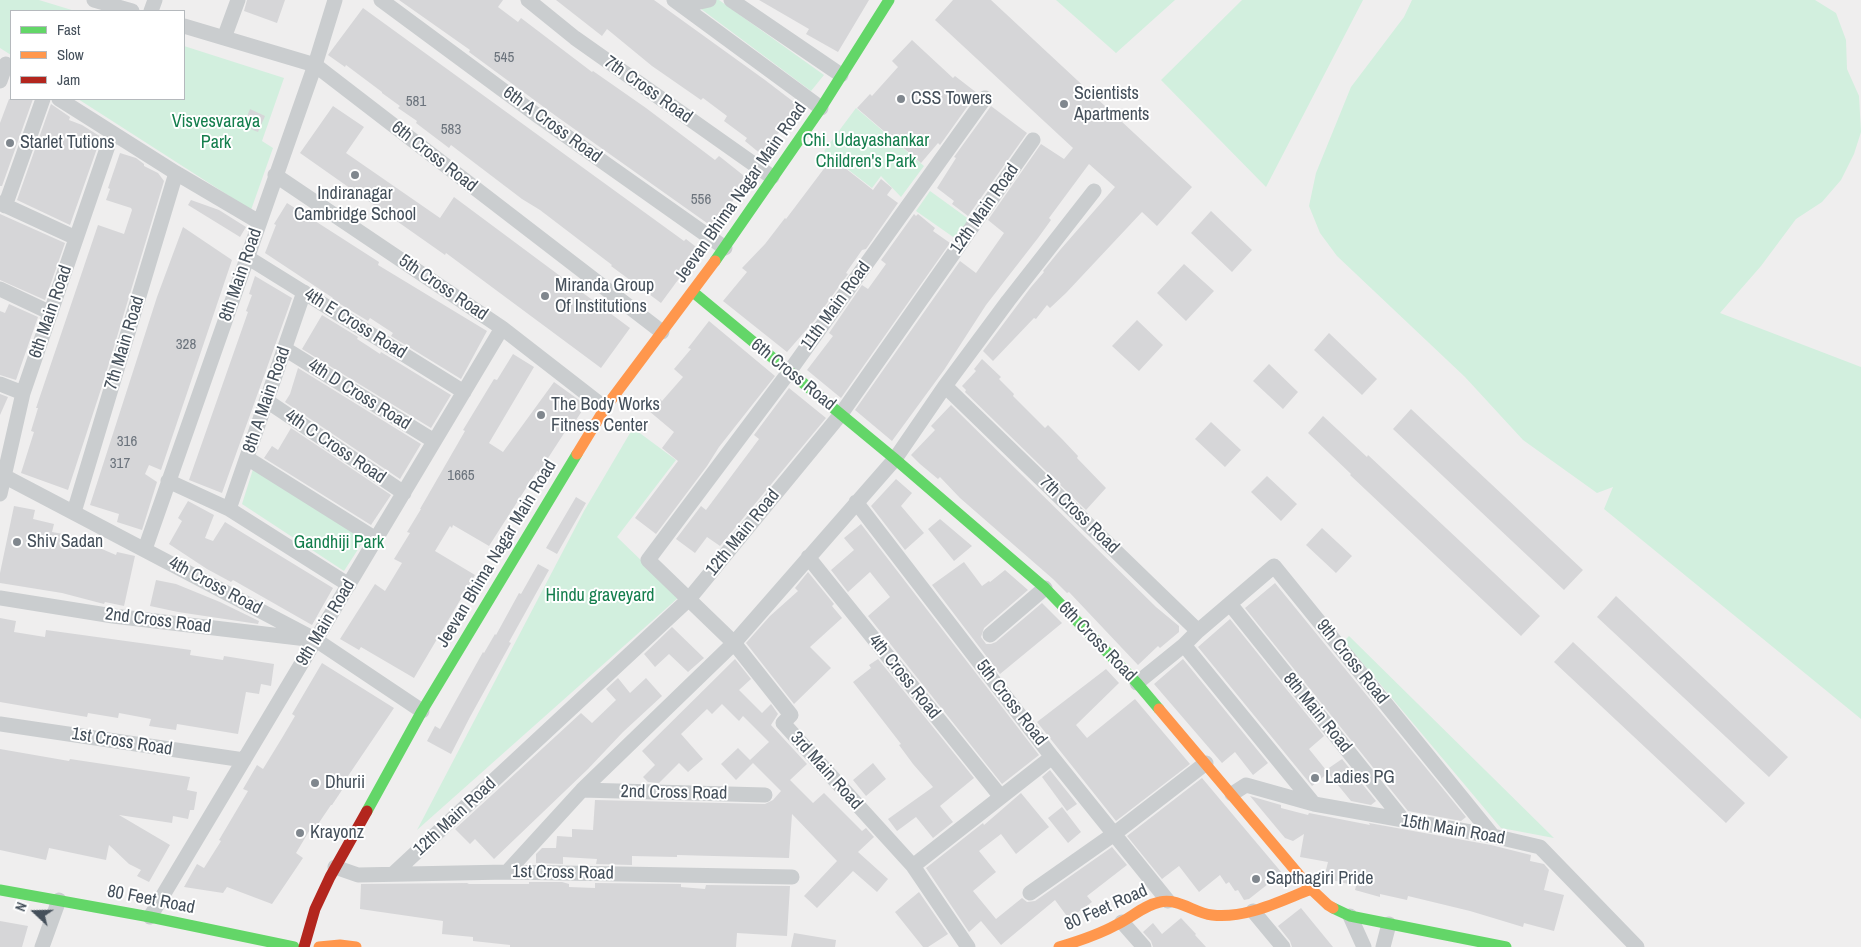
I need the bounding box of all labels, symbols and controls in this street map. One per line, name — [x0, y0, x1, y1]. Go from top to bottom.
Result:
legend — [10, 10, 185, 100]
text: Fast — [57, 19, 80, 40]
text: Slow — [57, 44, 84, 65]
house number: 545 — [494, 49, 514, 67]
street label: 7th Cross Road — [600, 52, 696, 128]
text: Jam — [57, 69, 80, 90]
street label: 6th A Cross Road — [499, 82, 605, 168]
place label: Scientists Apartments — [1074, 83, 1149, 126]
place label: CSS Towers — [911, 88, 992, 110]
house number: 581 — [406, 93, 426, 111]
marker: CSS Towers — [895, 93, 907, 105]
marker: Scientists Apartments — [1058, 98, 1070, 110]
street label: Jeevan Bhima Nagar Main Road — [671, 99, 811, 287]
park label: Visvesvaraya Park — [172, 111, 260, 154]
street label: 6th Cross Road — [387, 117, 481, 197]
house number: 583 — [441, 121, 461, 139]
park label: Chi. Udayashankar Children's Park — [803, 130, 929, 172]
place label: Starlet Tutions — [20, 132, 115, 154]
marker: Starlet Tutions — [4, 137, 16, 149]
street label: 12th Main Road — [946, 160, 1024, 258]
marker: Indiranagar Cambridge School — [349, 169, 361, 181]
place label: Indiranagar Cambridge School — [294, 183, 416, 225]
house number: 556 — [691, 191, 711, 209]
street label: 8th Main Road — [215, 226, 267, 324]
street label: 5th Cross Road — [394, 250, 492, 326]
street label: 11th Main Road — [797, 258, 875, 354]
street label: 6th Main Road — [25, 263, 77, 361]
place label: Miranda Group Of Institutions — [555, 275, 654, 318]
street label: 4th E Cross Road — [300, 284, 410, 364]
marker: Miranda Group Of Institutions — [539, 290, 551, 302]
street label: 7th Main Road — [101, 294, 149, 392]
street label: 6th Cross Road — [746, 334, 840, 416]
house number: 328 — [176, 336, 196, 354]
street label: 8th A Main Road — [239, 344, 295, 456]
street label: 4th D Cross Road — [304, 355, 414, 435]
place label: The Body Works Fitness Center — [551, 394, 660, 436]
street label: 4th C Cross Road — [280, 405, 390, 489]
marker: The Body Works Fitness Center — [535, 409, 547, 421]
house number: 316 — [117, 433, 137, 451]
house number: 317 — [110, 455, 130, 473]
street label: Jeevan Bhima Nagar Main Road — [432, 456, 562, 652]
house number: 1665 — [447, 467, 475, 485]
street label: 7th Cross Road — [1035, 472, 1123, 558]
street label: 12th Main Road — [702, 485, 784, 581]
place label: Shiv Sadan — [27, 531, 103, 553]
park label: Gandhiji Park — [294, 532, 384, 554]
marker: Shiv Sadan — [11, 536, 23, 548]
street label: 4th Cross Road — [165, 552, 265, 620]
street label: 9th Main Road — [292, 576, 360, 670]
park label: Hindu graveyard — [545, 585, 655, 607]
street label: 6th Cross Road — [1054, 598, 1140, 686]
street label: 2nd Cross Road — [104, 604, 212, 638]
street label: 9th Cross Road — [1311, 615, 1393, 709]
street label: 4th Cross Road — [863, 630, 945, 724]
street label: 5th Cross Road — [971, 656, 1051, 750]
street label: 8th Main Road — [1278, 669, 1356, 757]
street label: 1st Cross Road — [70, 723, 174, 761]
street label: 3rd Main Road — [785, 727, 867, 815]
place label: Ladies PG — [1325, 767, 1395, 789]
place label: Dhurii — [325, 772, 365, 794]
marker: Ladies PG — [1309, 772, 1321, 784]
street label: 12th Main Road — [409, 773, 501, 861]
marker: Dhurii — [309, 777, 321, 789]
street label: 2nd Cross Road — [620, 781, 728, 805]
street label: 15th Main Road — [1399, 810, 1507, 850]
place label: Krayonz — [310, 822, 364, 844]
marker: Krayonz — [294, 827, 306, 839]
street label: 1st Cross Road — [512, 861, 614, 885]
place label: Sapthagiri Pride — [1266, 868, 1373, 890]
marker: Sapthagiri Pride — [1250, 873, 1262, 885]
street label: 80 Feet Road — [1061, 880, 1151, 936]
street label: 80 Feet Road — [105, 881, 197, 919]
north arrow — [10, 887, 60, 937]
text: N — [11, 900, 31, 914]

